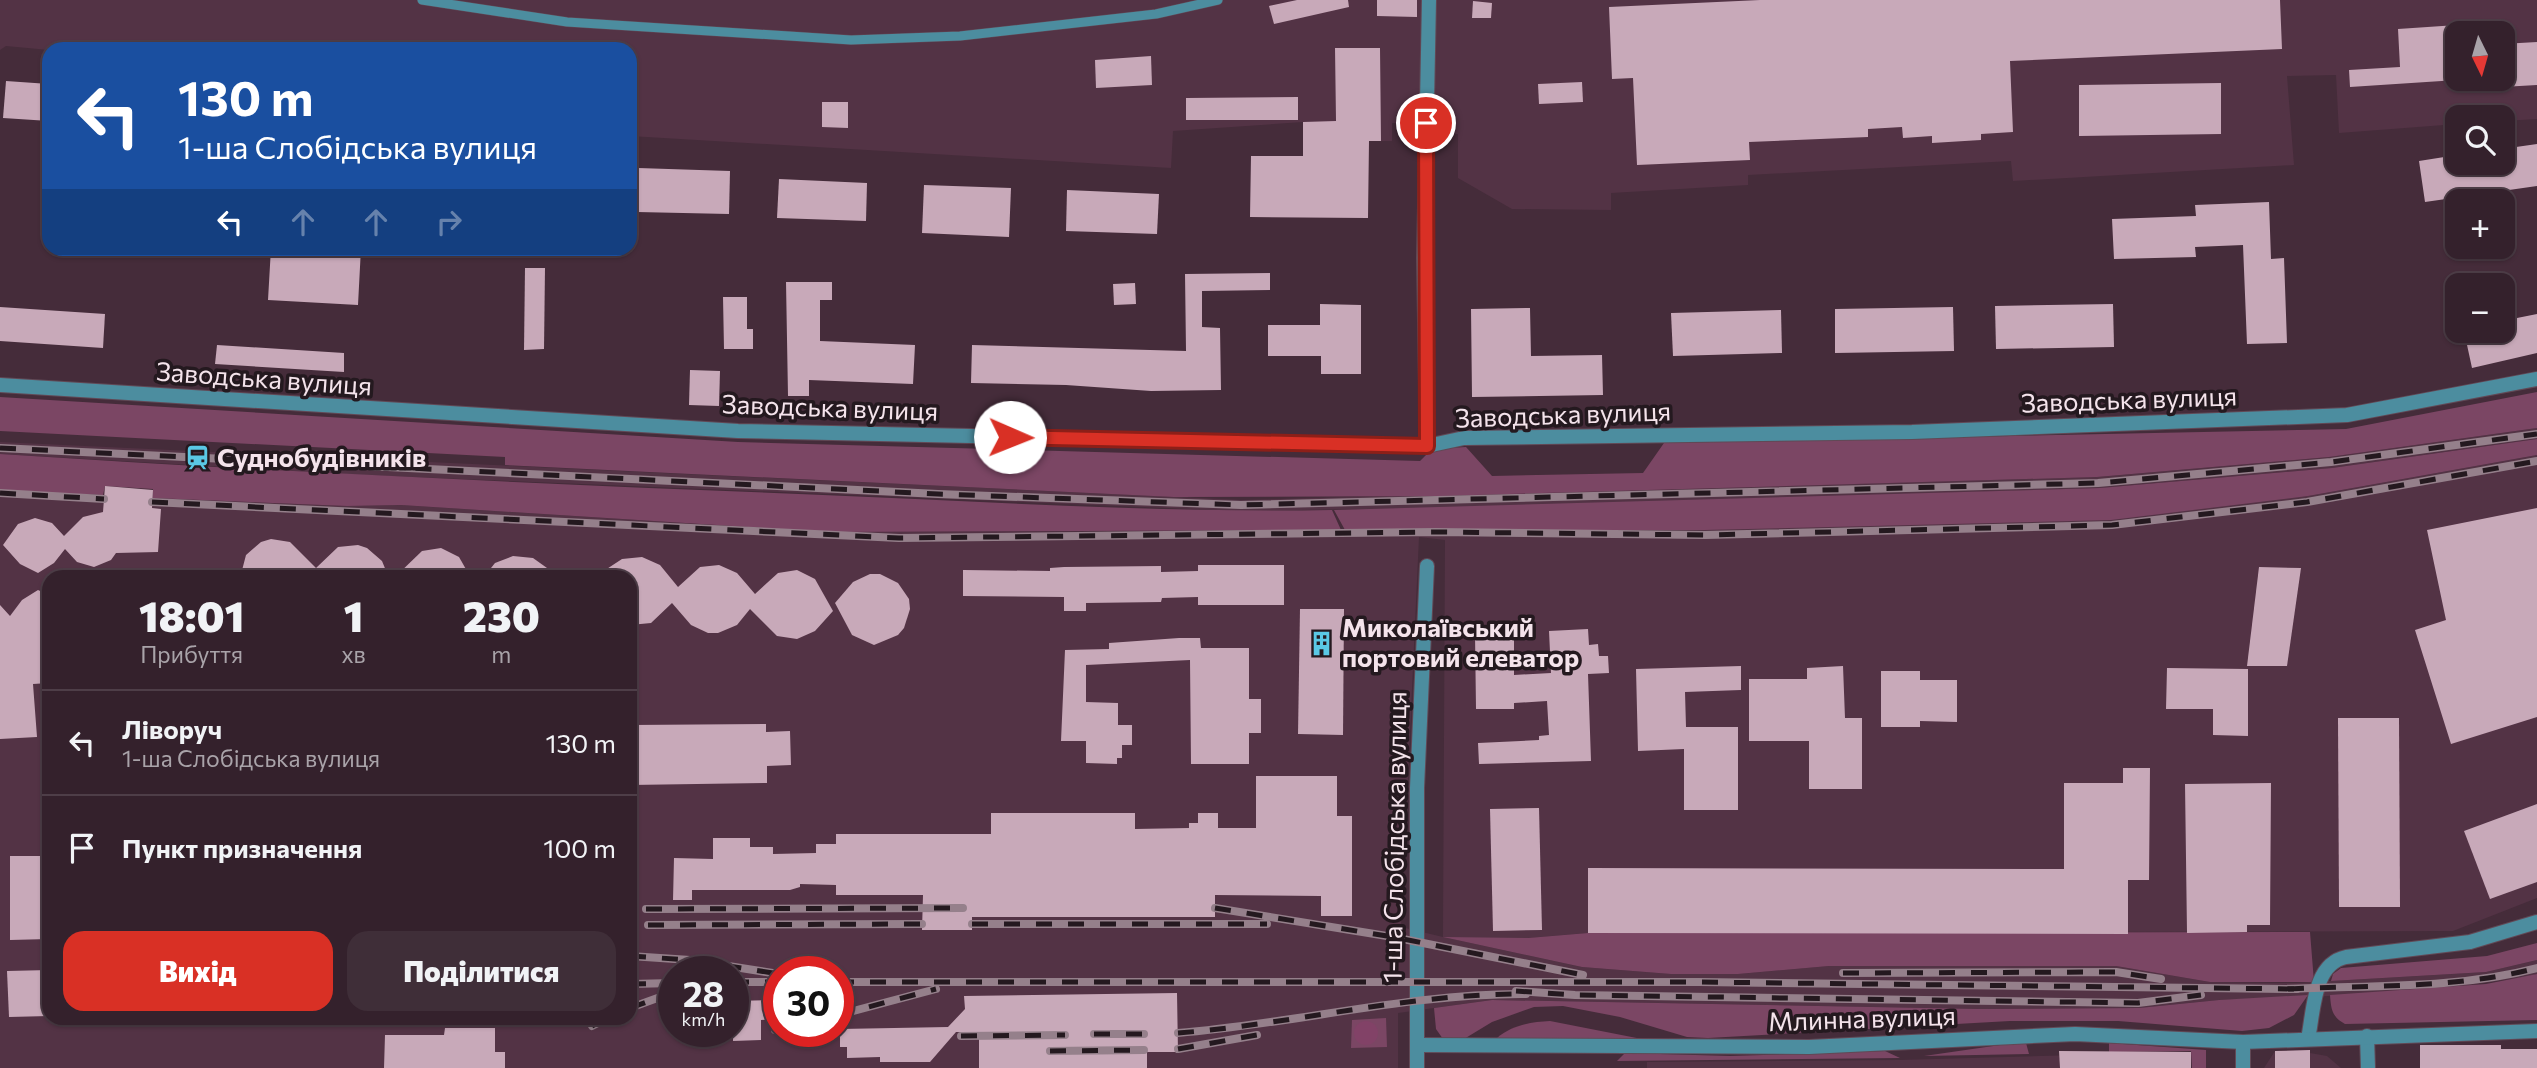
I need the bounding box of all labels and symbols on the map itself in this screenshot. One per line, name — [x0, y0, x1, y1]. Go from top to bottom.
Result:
north arrow — [2445, 21, 2515, 91]
pin — [1396, 93, 1456, 153]
street label: Заводська вулиця — [155, 354, 373, 401]
street label: Заводська вулиця — [2020, 379, 2238, 418]
street label: Заводська вулиця — [721, 387, 939, 426]
street label: Заводська вулиця — [1454, 394, 1672, 433]
position arrow — [973, 400, 1047, 474]
place label: Суднобудівників — [217, 441, 426, 472]
station icon: Суднобудівників — [183, 444, 211, 472]
place label: Миколаївський портовий елеватор — [1342, 611, 1579, 672]
building icon: Миколаївський портовий елеватор — [1308, 629, 1336, 657]
street label: 1-ша Слобідська вулиця — [1375, 691, 1412, 983]
speed limit sign: 30 — [763, 956, 854, 1047]
street label: Млинна вулиця — [1768, 999, 1956, 1036]

